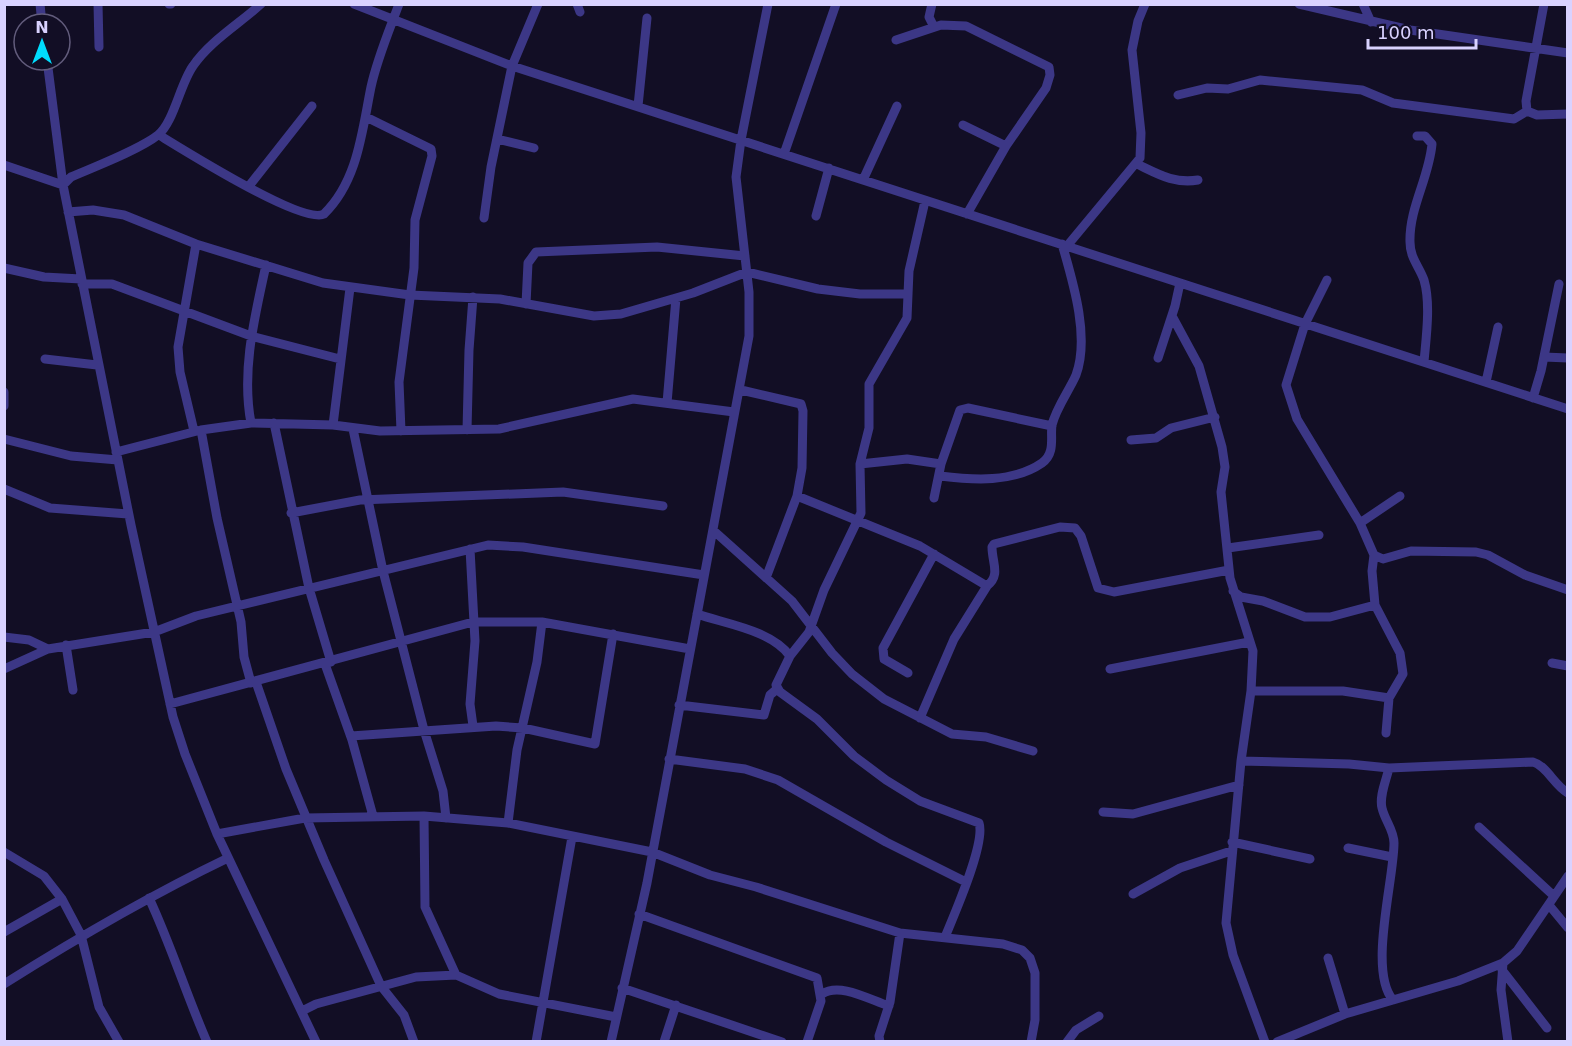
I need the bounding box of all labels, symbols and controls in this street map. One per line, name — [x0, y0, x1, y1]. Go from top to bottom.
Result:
north arrow — [12, 12, 72, 72]
scale bar — [1368, 12, 1476, 50]
text: N — [35, 18, 49, 37]
text: 100 m — [1377, 22, 1435, 43]

